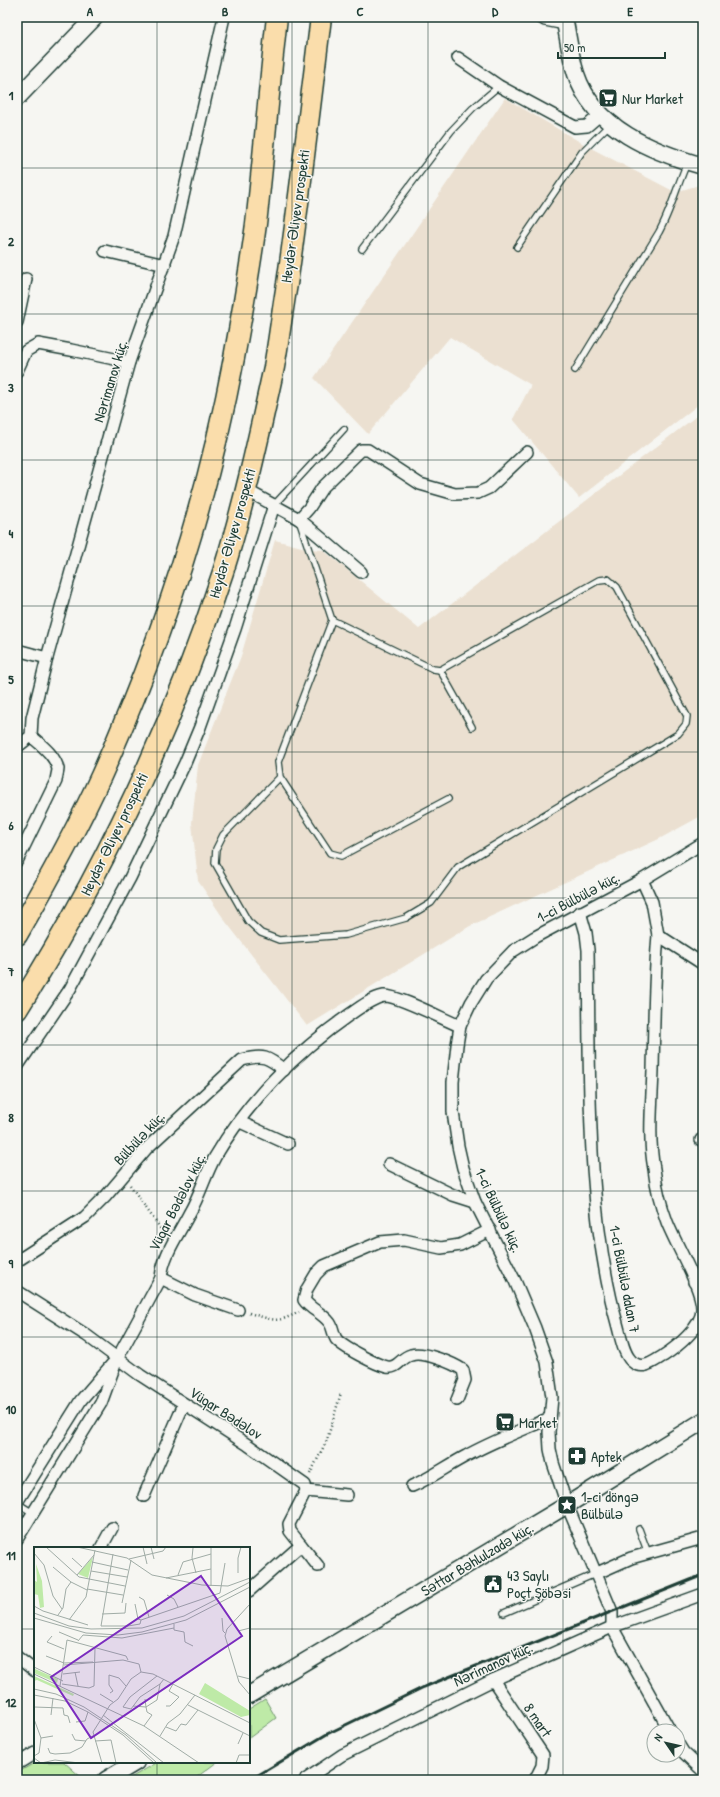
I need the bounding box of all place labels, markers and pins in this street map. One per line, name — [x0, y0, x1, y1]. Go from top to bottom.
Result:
supermarket icon: Nur Market — [597, 87, 619, 109]
place label: Nur Market — [622, 88, 684, 109]
supermarket icon: Market — [494, 1411, 516, 1433]
place label: Market — [519, 1412, 558, 1433]
pharmacy icon: Aptek — [566, 1445, 588, 1467]
place label: Aptek — [591, 1446, 622, 1467]
place label: 1-ci döngə Bülbülə — [581, 1486, 639, 1524]
place icon: 1-ci döngə Bülbülə — [556, 1494, 578, 1516]
place label: 43 Saylı Poçt Şöbəsi — [507, 1565, 571, 1603]
public building icon: 43 Saylı Poçt Şöbəsi — [482, 1573, 504, 1595]

